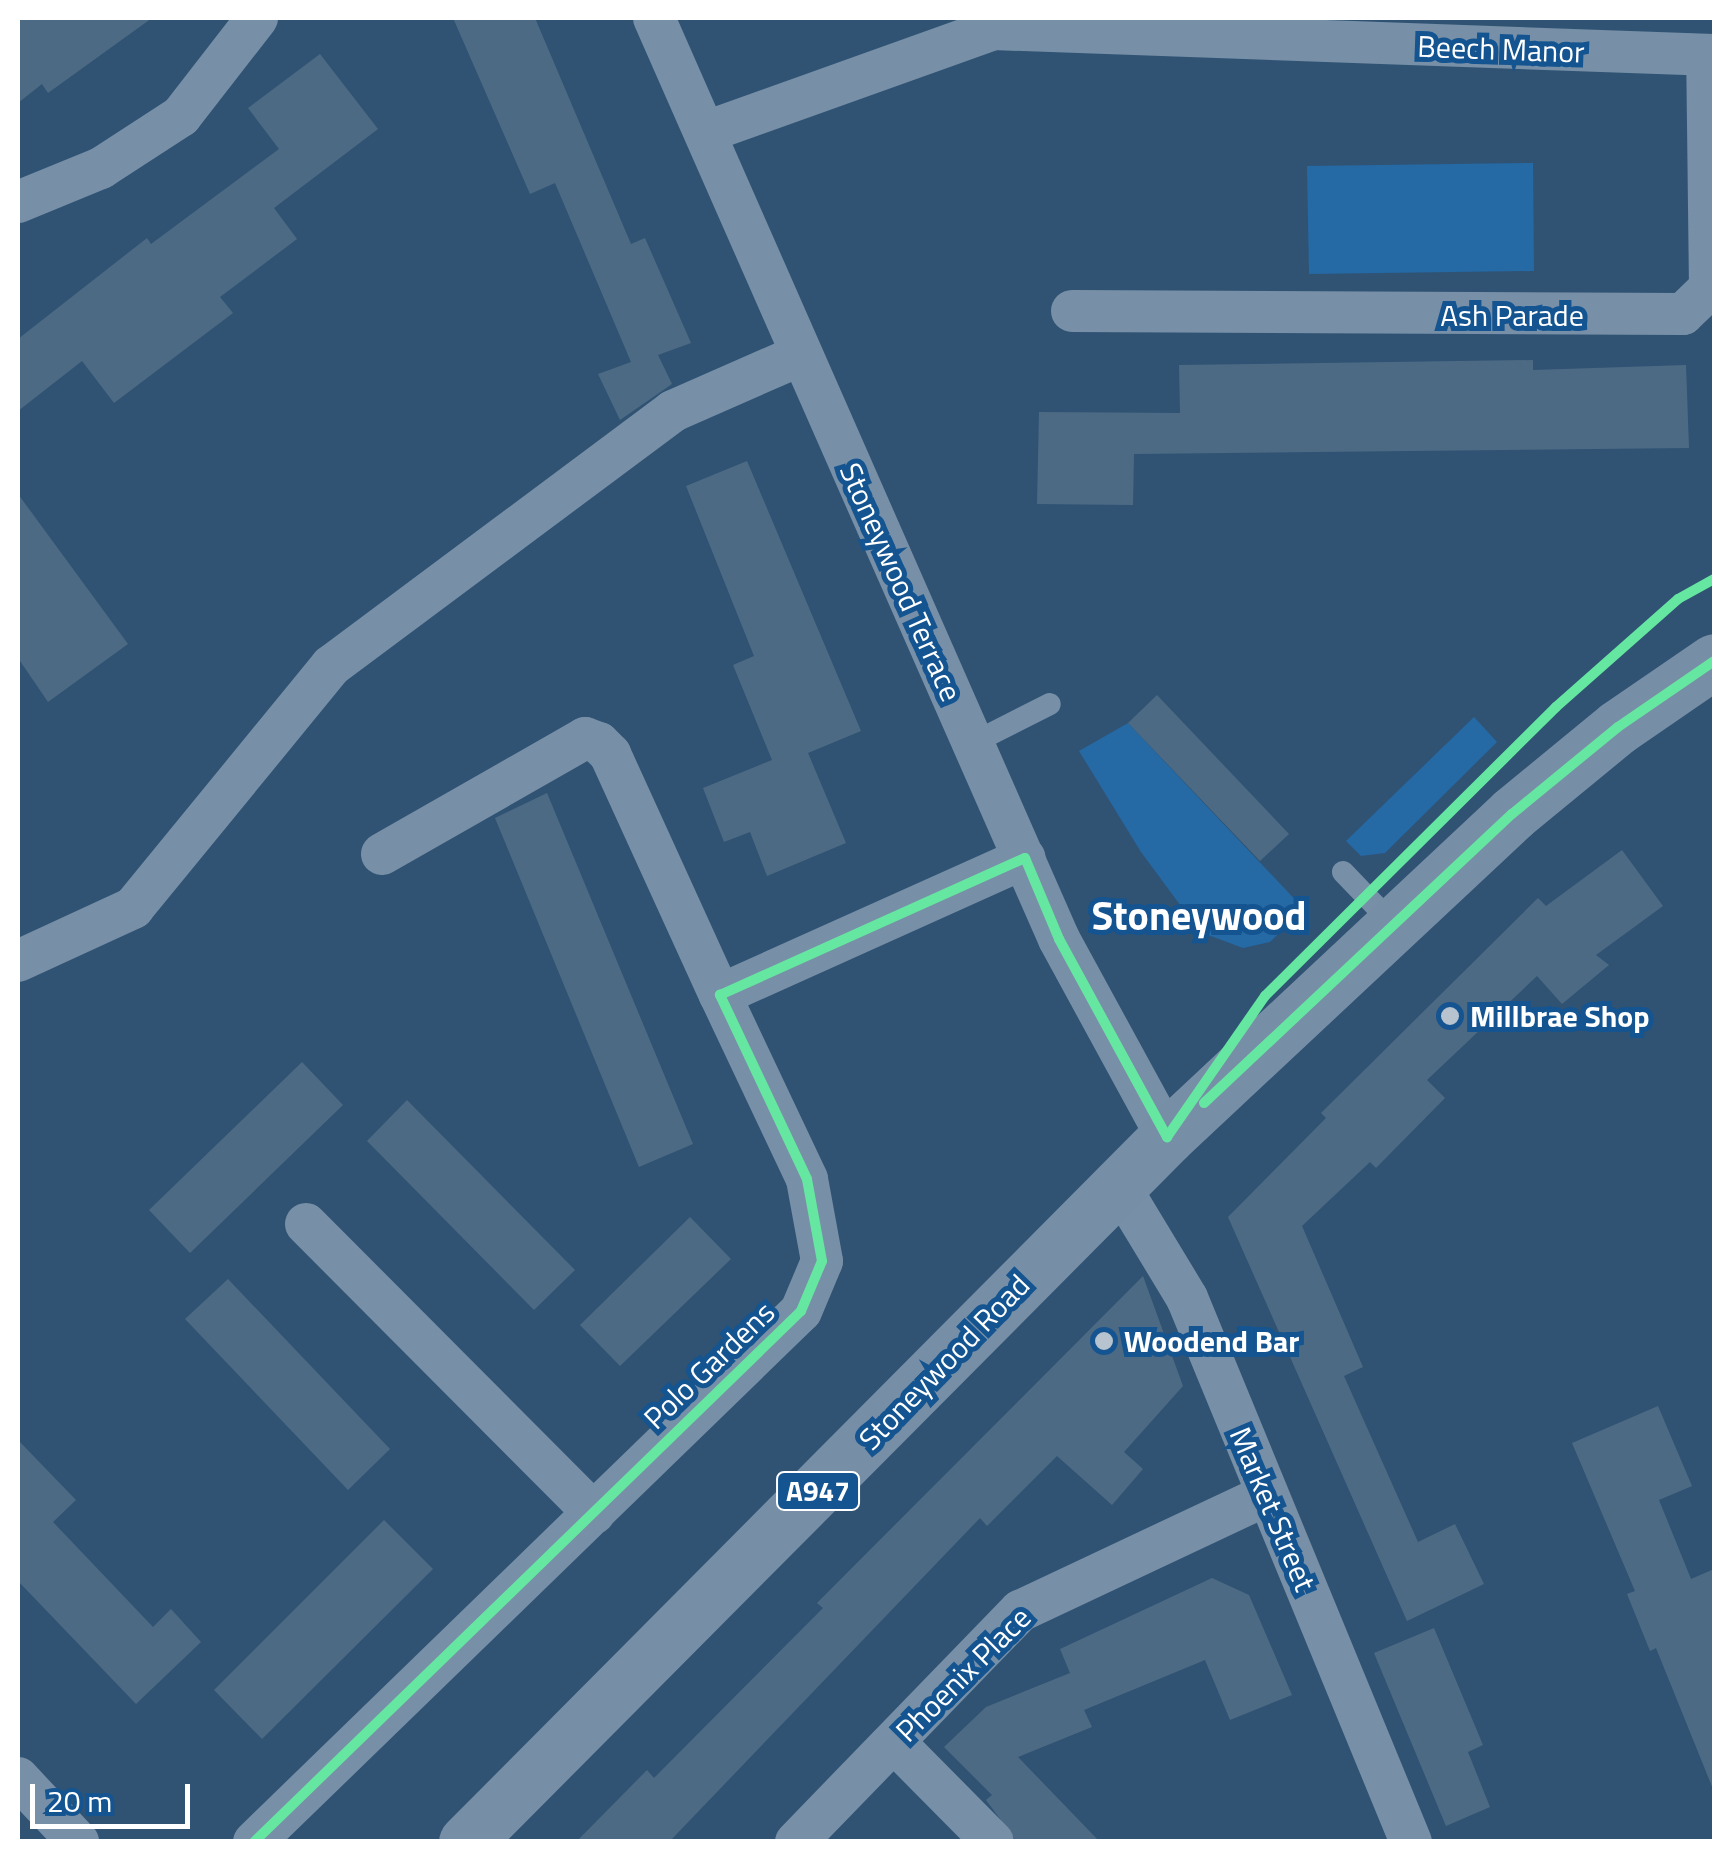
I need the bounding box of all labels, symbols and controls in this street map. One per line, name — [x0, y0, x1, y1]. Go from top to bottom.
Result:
street label: Beech Manor — [1417, 28, 1585, 70]
street label: Ash Parade — [1440, 297, 1584, 333]
street label: Stoneywood Terrace — [832, 457, 970, 707]
district label: Stoneywood — [1092, 892, 1306, 940]
place label: Millbrae Shop — [1470, 998, 1650, 1034]
marker: Millbrae Shop — [1439, 1005, 1461, 1027]
street label: Stoneywood Road — [851, 1267, 1037, 1457]
street label: Polo Gardens — [636, 1294, 782, 1436]
place label: Woodend Bar — [1124, 1323, 1299, 1359]
marker: Woodend Bar — [1093, 1330, 1115, 1352]
street label: Market Street — [1222, 1422, 1324, 1596]
road number: A947 — [776, 1468, 860, 1514]
street label: Phoenix Place — [888, 1599, 1038, 1749]
scale bar — [35, 1764, 195, 1826]
text: 20 m — [47, 1778, 112, 1824]

